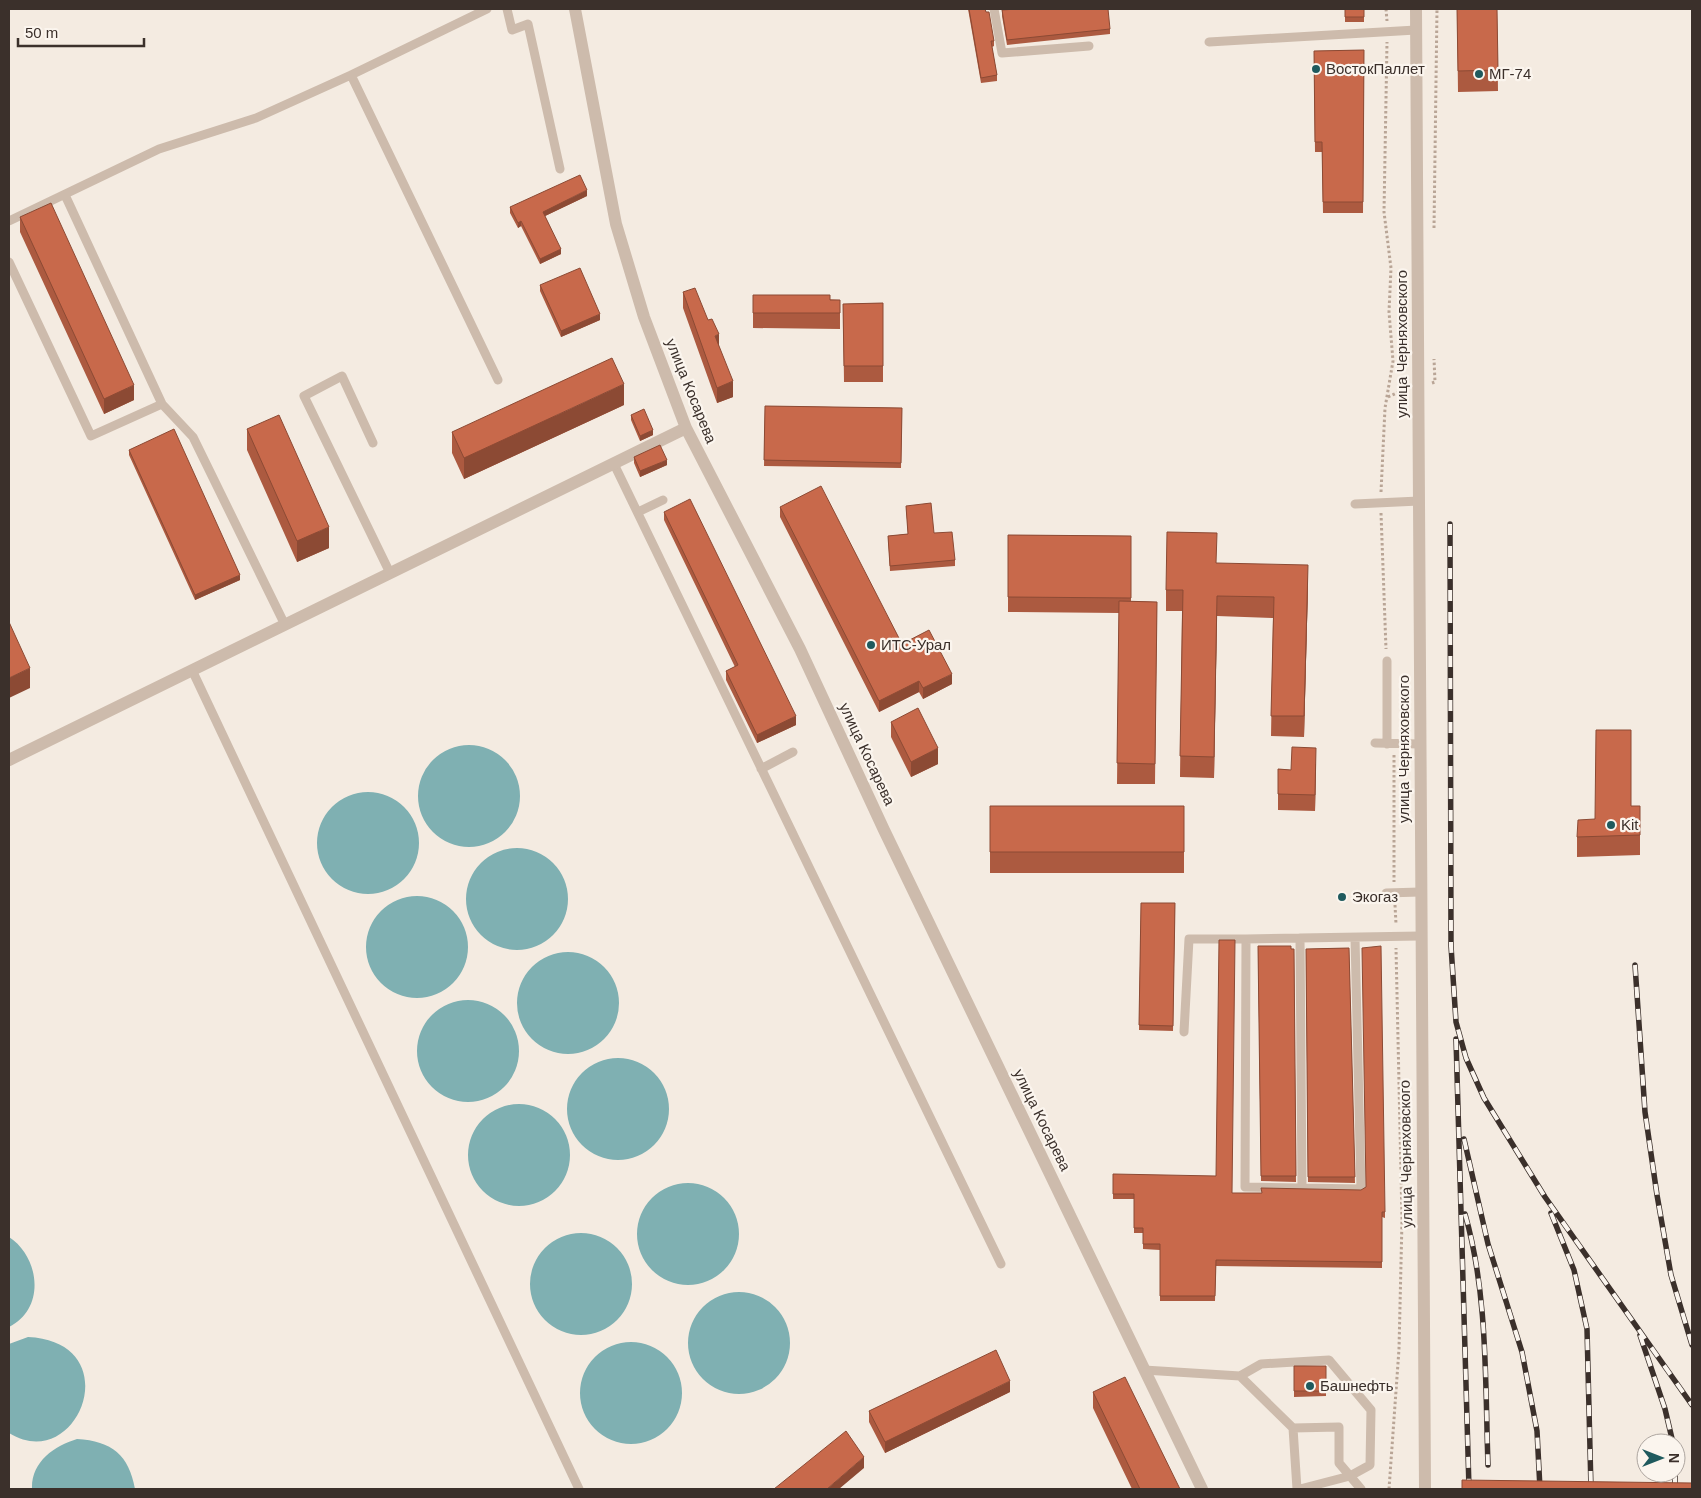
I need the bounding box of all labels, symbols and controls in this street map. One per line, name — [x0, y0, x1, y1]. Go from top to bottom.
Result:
scale bar — [18, 15, 144, 47]
text: 50 m — [25, 24, 58, 41]
place label: ВостокПаллет — [1326, 60, 1425, 77]
marker: ВостокПаллет — [1310, 63, 1322, 75]
place label: МГ-74 — [1489, 65, 1531, 82]
marker: МГ-74 — [1473, 68, 1485, 80]
street label: улица Черняховского — [1393, 270, 1410, 418]
street label: улица Косарева — [663, 336, 720, 446]
place label: ИТС-Урал — [881, 636, 951, 653]
marker: ИТС-Урал — [865, 639, 877, 651]
street label: улица Черняховского — [1395, 675, 1412, 823]
street label: улица Косарева — [836, 700, 899, 808]
place label: Kit — [1621, 816, 1639, 833]
marker: Kit — [1605, 819, 1617, 831]
place label: Экогаз — [1352, 888, 1398, 905]
marker: Экогаз — [1336, 891, 1348, 903]
street label: улица Косарева — [1010, 1066, 1075, 1174]
street label: улица Черняховского — [1396, 1080, 1415, 1228]
place label: Башнефть — [1320, 1377, 1394, 1394]
marker: Башнефть — [1304, 1380, 1316, 1392]
north arrow — [1636, 1433, 1686, 1483]
text: N — [1666, 1453, 1682, 1463]

